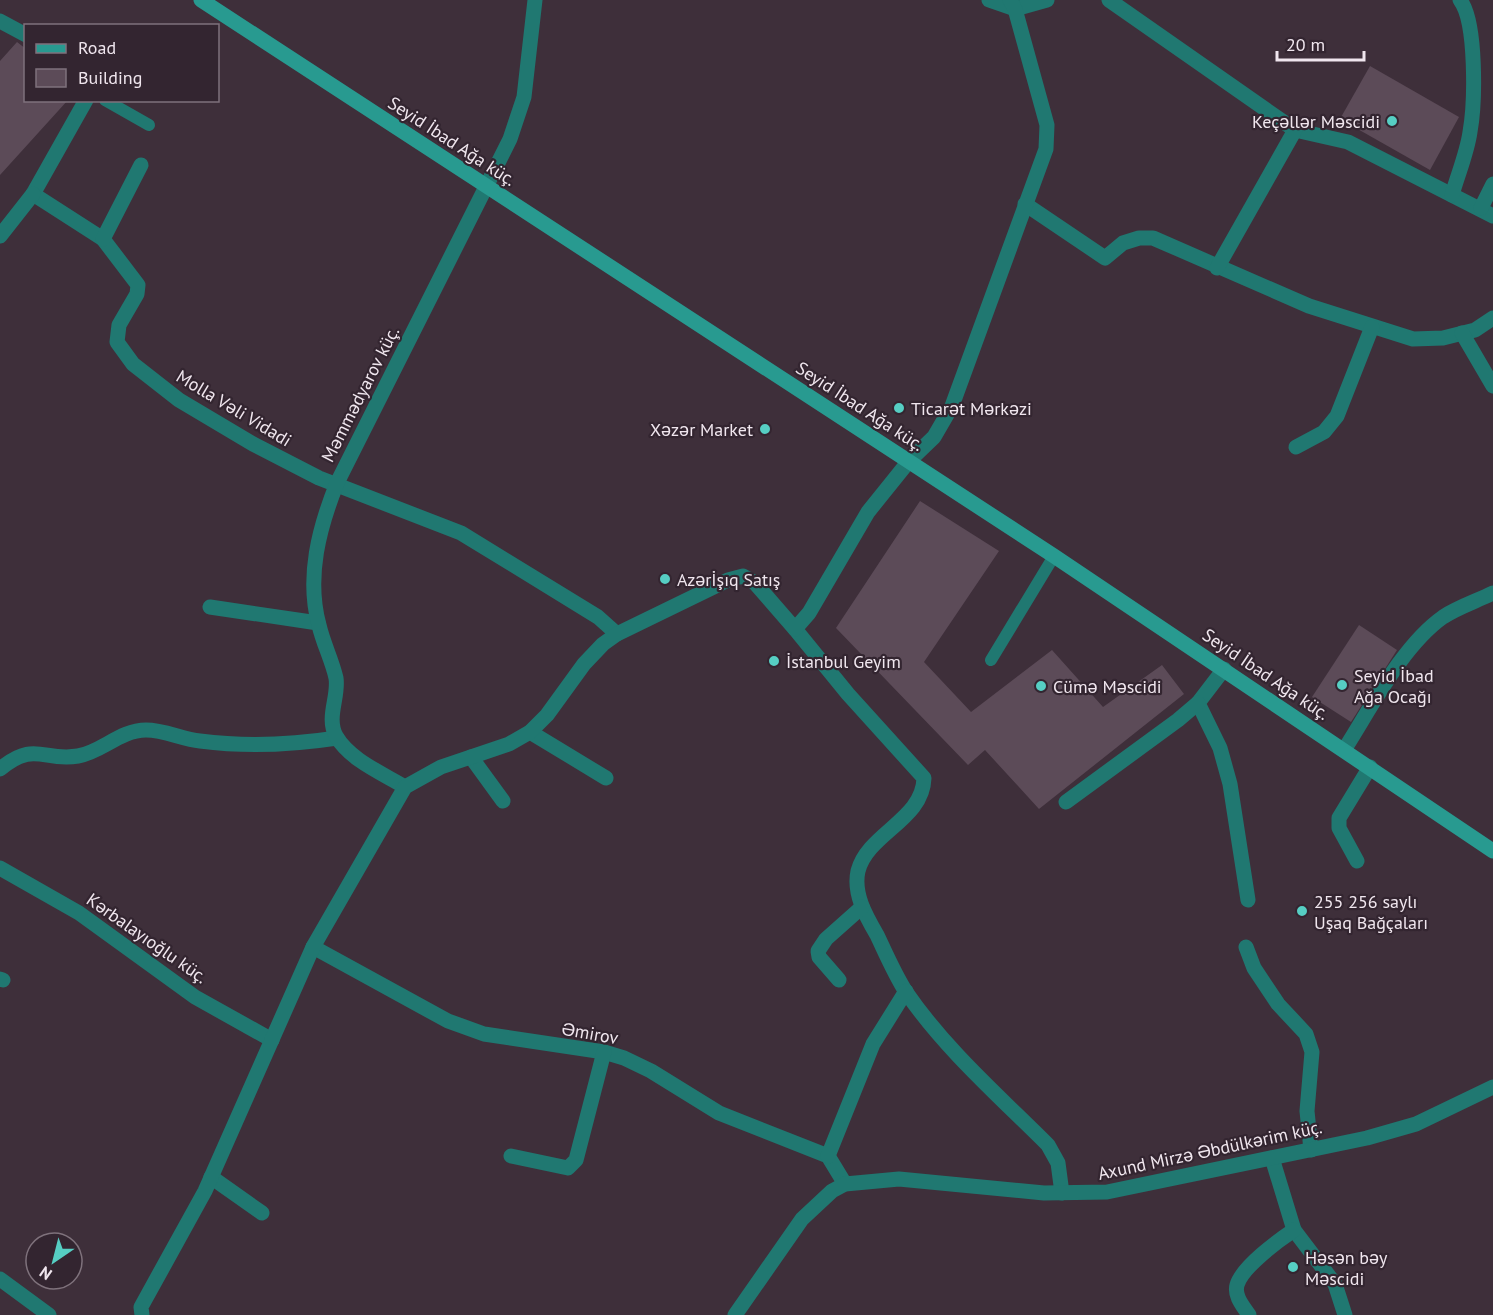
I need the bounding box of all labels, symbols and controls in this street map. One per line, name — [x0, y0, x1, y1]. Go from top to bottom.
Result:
legend — [24, 24, 219, 102]
scale bar — [1277, 24, 1364, 62]
text: 20 m — [1286, 33, 1325, 56]
text: Road — [78, 36, 116, 59]
text: Building — [78, 66, 142, 89]
street label: Seyid İbad Ağa küç. — [384, 91, 520, 191]
place label: Keçəllər Məscidi — [1252, 110, 1380, 133]
marker: Keçəllər Məscidi — [1385, 114, 1399, 128]
street label: Məmmədyarov küç. — [316, 322, 404, 466]
street label: Seyid İbad Ağa küç. — [792, 356, 928, 456]
street label: Molla Vəli Vidadi — [172, 365, 296, 451]
place label: Ticarət Mərkəzi — [911, 397, 1032, 420]
marker: Ticarət Mərkəzi — [892, 401, 906, 415]
place label: Xəzər Market — [650, 418, 753, 441]
marker: Xəzər Market — [758, 422, 772, 436]
place label: Azərİşıq Satış — [677, 568, 780, 591]
marker: Azərİşıq Satış — [658, 572, 672, 586]
street label: Seyid İbad Ağa küç. — [1198, 623, 1334, 725]
place label: İstanbul Geyim — [786, 650, 901, 673]
marker: İstanbul Geyim — [767, 654, 781, 668]
place label: Seyid İbad Ağa Ocağı — [1354, 664, 1434, 708]
place label: Cümə Məscidi — [1053, 675, 1162, 698]
marker: Seyid İbad Ağa Ocağı — [1335, 678, 1349, 692]
marker: Cümə Məscidi — [1034, 679, 1048, 693]
street label: Kərbalayıoğlu küç. — [82, 888, 212, 988]
place label: 255 256 saylı Uşaq Bağçaları — [1314, 890, 1428, 934]
marker: 255 256 saylı Uşaq Bağçaları — [1295, 904, 1309, 918]
street label: Əmirov — [560, 1017, 620, 1049]
street label: Axund Mirzə Əbdülkərim küç. — [1096, 1115, 1324, 1185]
north arrow — [24, 1231, 84, 1291]
place label: Həsən bəy Məscidi — [1305, 1246, 1388, 1290]
marker: Həsən bəy Məscidi — [1286, 1260, 1300, 1274]
text: N — [35, 1262, 55, 1284]

